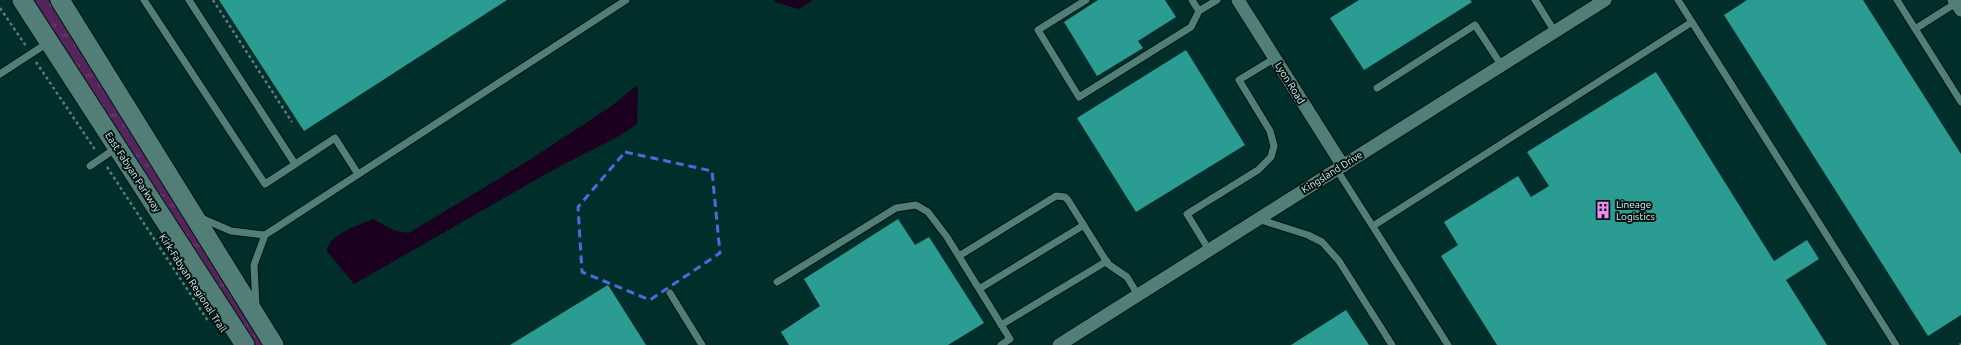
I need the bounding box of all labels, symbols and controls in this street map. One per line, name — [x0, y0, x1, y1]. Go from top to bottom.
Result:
street label: Lyon Road — [1273, 60, 1307, 106]
street label: East Fabyan Parkway — [103, 130, 163, 214]
street label: Kingsland Drive — [1299, 149, 1365, 195]
place label: Lineage Logistics — [1616, 199, 1655, 222]
building icon: Lineage Logistics — [1593, 200, 1613, 220]
street label: Kirk-Fabyan Regional Trail — [157, 232, 229, 334]

